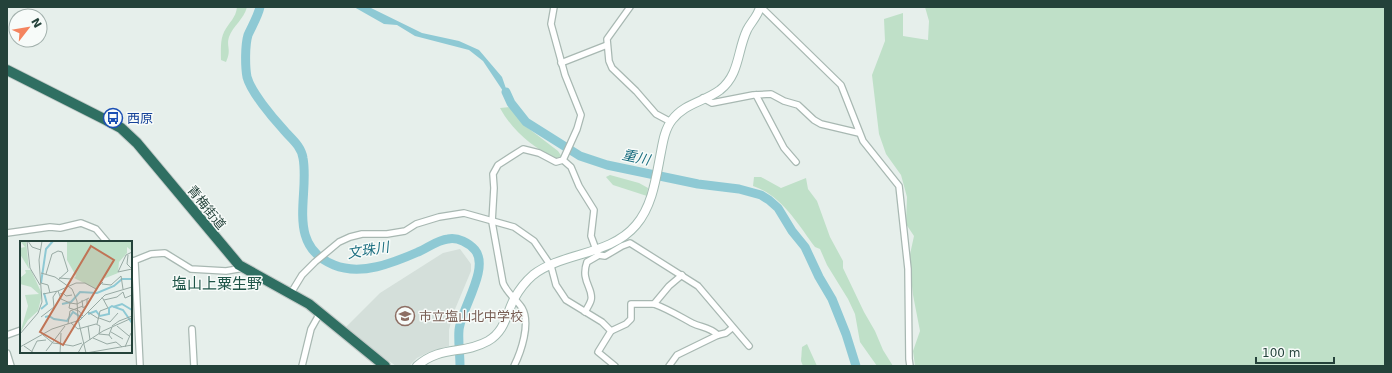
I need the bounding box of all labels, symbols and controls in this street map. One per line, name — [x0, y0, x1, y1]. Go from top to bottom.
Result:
north arrow — [8, 8, 48, 48]
text: N — [28, 16, 44, 30]
bus stop icon: 西原 — [102, 107, 124, 129]
place label: 西原 — [127, 111, 153, 126]
water label: 重川 — [621, 146, 653, 168]
street label: 青梅街道 — [184, 182, 229, 232]
water label: 文珠川 — [346, 239, 392, 261]
inset map — [20, 241, 132, 353]
district label: 塩山上粟生野 — [172, 275, 262, 293]
school or university icon: 市立塩山北中学校 — [394, 305, 416, 327]
place label: 市立塩山北中学校 — [419, 309, 523, 324]
scale bar — [1256, 339, 1334, 365]
text: 100 m — [1262, 346, 1300, 360]

